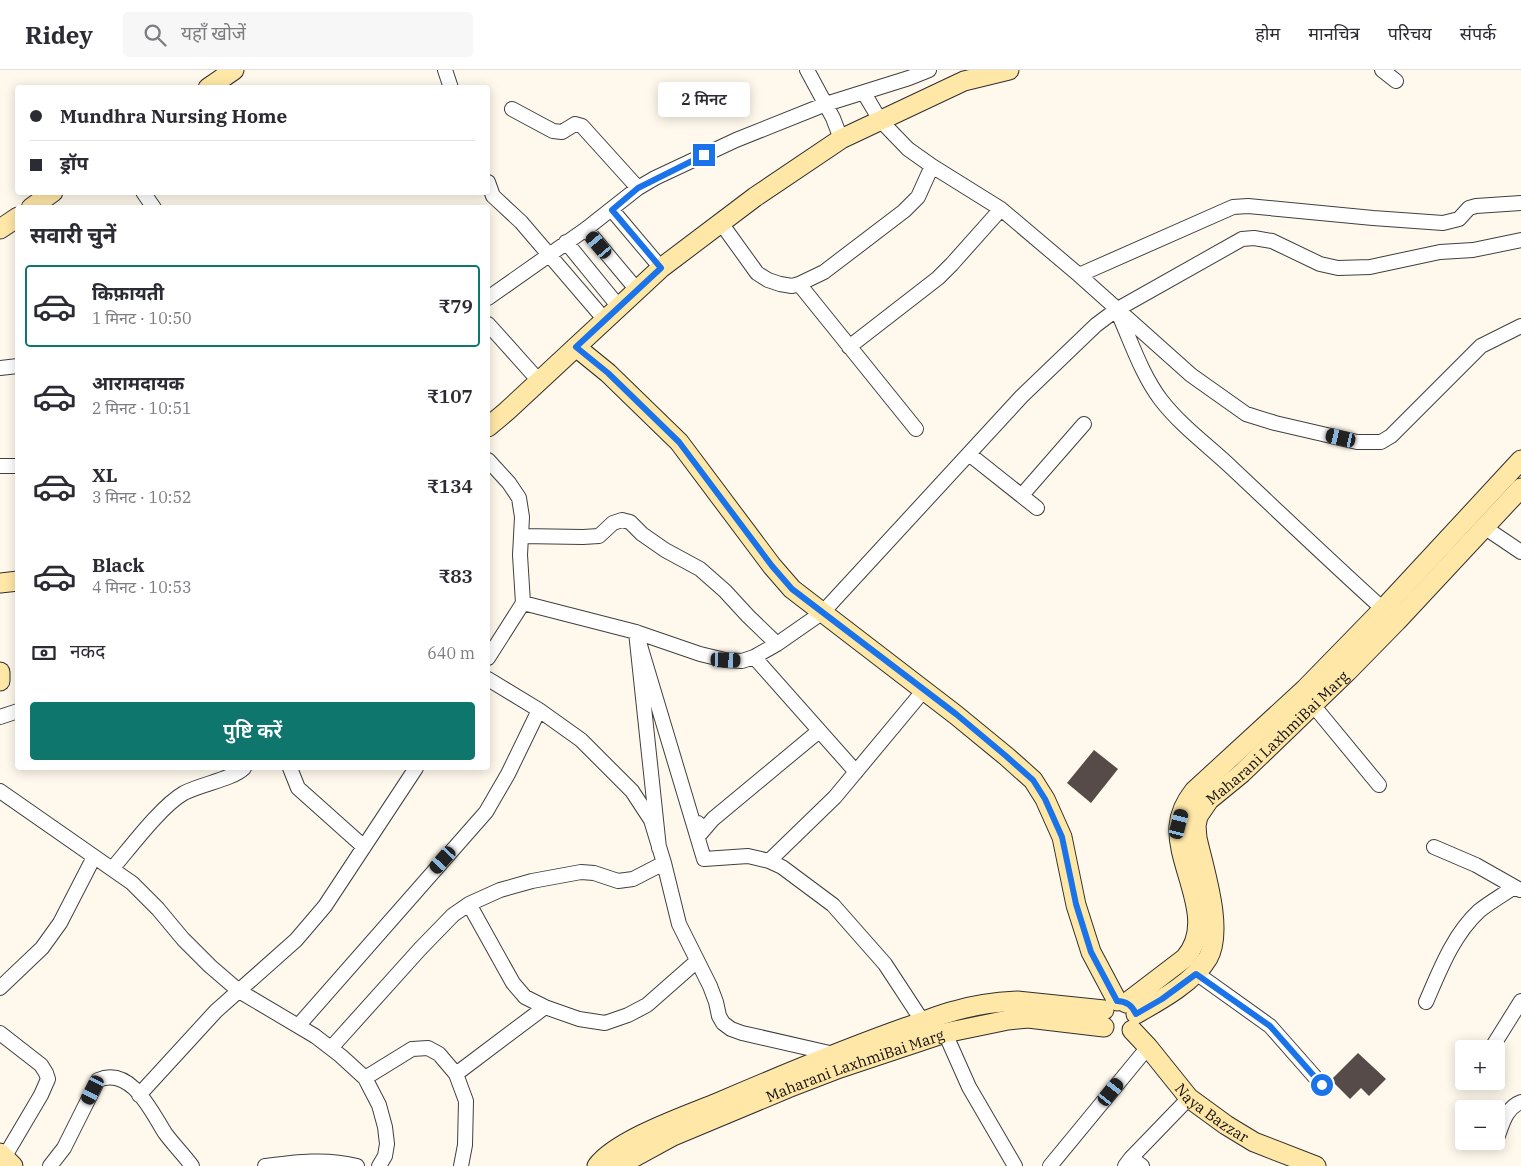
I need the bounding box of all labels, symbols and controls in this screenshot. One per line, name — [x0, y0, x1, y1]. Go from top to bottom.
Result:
search box — [123, 12, 473, 57]
text: Ridey — [25, 19, 93, 51]
icon: search — [141, 21, 169, 49]
text: यहाँ खोजें — [181, 21, 246, 45]
text: होम — [1255, 22, 1280, 45]
text: मानचित्र — [1308, 22, 1360, 45]
text: परिचय — [1388, 22, 1432, 45]
text: संपर्क — [1460, 22, 1496, 45]
callout: 2 मिनट — [658, 82, 750, 118]
text: 2 मिनट — [681, 89, 727, 109]
text: Mundhra Nursing Home — [60, 104, 287, 128]
route end — [693, 144, 715, 166]
text: ड्रॉप — [60, 151, 88, 175]
text: सवारी चुनें — [30, 220, 116, 249]
car — [583, 229, 614, 261]
text: किफ़ायती — [92, 281, 164, 305]
icon: car — [32, 284, 77, 329]
text: ₹79 — [438, 294, 473, 318]
text: 1 मिनट · 10:50 — [92, 308, 192, 328]
text: आरामदायक — [92, 371, 184, 395]
icon: car — [32, 374, 77, 419]
text: ₹107 — [427, 384, 473, 408]
text: 2 मिनट · 10:51 — [92, 398, 192, 418]
car — [1324, 427, 1357, 449]
text: XL — [92, 463, 118, 487]
icon: car — [32, 464, 77, 509]
text: ₹134 — [427, 474, 473, 498]
text: 3 मिनट · 10:52 — [92, 487, 192, 507]
text: Black — [92, 553, 144, 577]
icon: car — [32, 554, 77, 599]
text: ₹83 — [438, 564, 473, 588]
text: 4 मिनट · 10:53 — [92, 577, 192, 597]
icon: cash — [30, 639, 58, 667]
text: नकद — [70, 639, 105, 663]
text: 640 m — [427, 643, 475, 663]
car — [710, 652, 741, 668]
street label: Maharani LaxhmiBai Marg — [1202, 666, 1352, 808]
button: पुष्टि करें — [30, 702, 475, 760]
car — [1168, 808, 1189, 840]
car — [427, 844, 458, 876]
street label: Maharani LaxhmiBai Marg — [763, 1024, 946, 1106]
map controls — [1455, 1040, 1505, 1150]
button: + — [1455, 1040, 1505, 1090]
car — [79, 1073, 106, 1107]
route start — [1311, 1074, 1333, 1096]
car — [1095, 1076, 1126, 1108]
street label: Naya Bazzar — [1171, 1079, 1253, 1146]
button: − — [1455, 1100, 1505, 1150]

